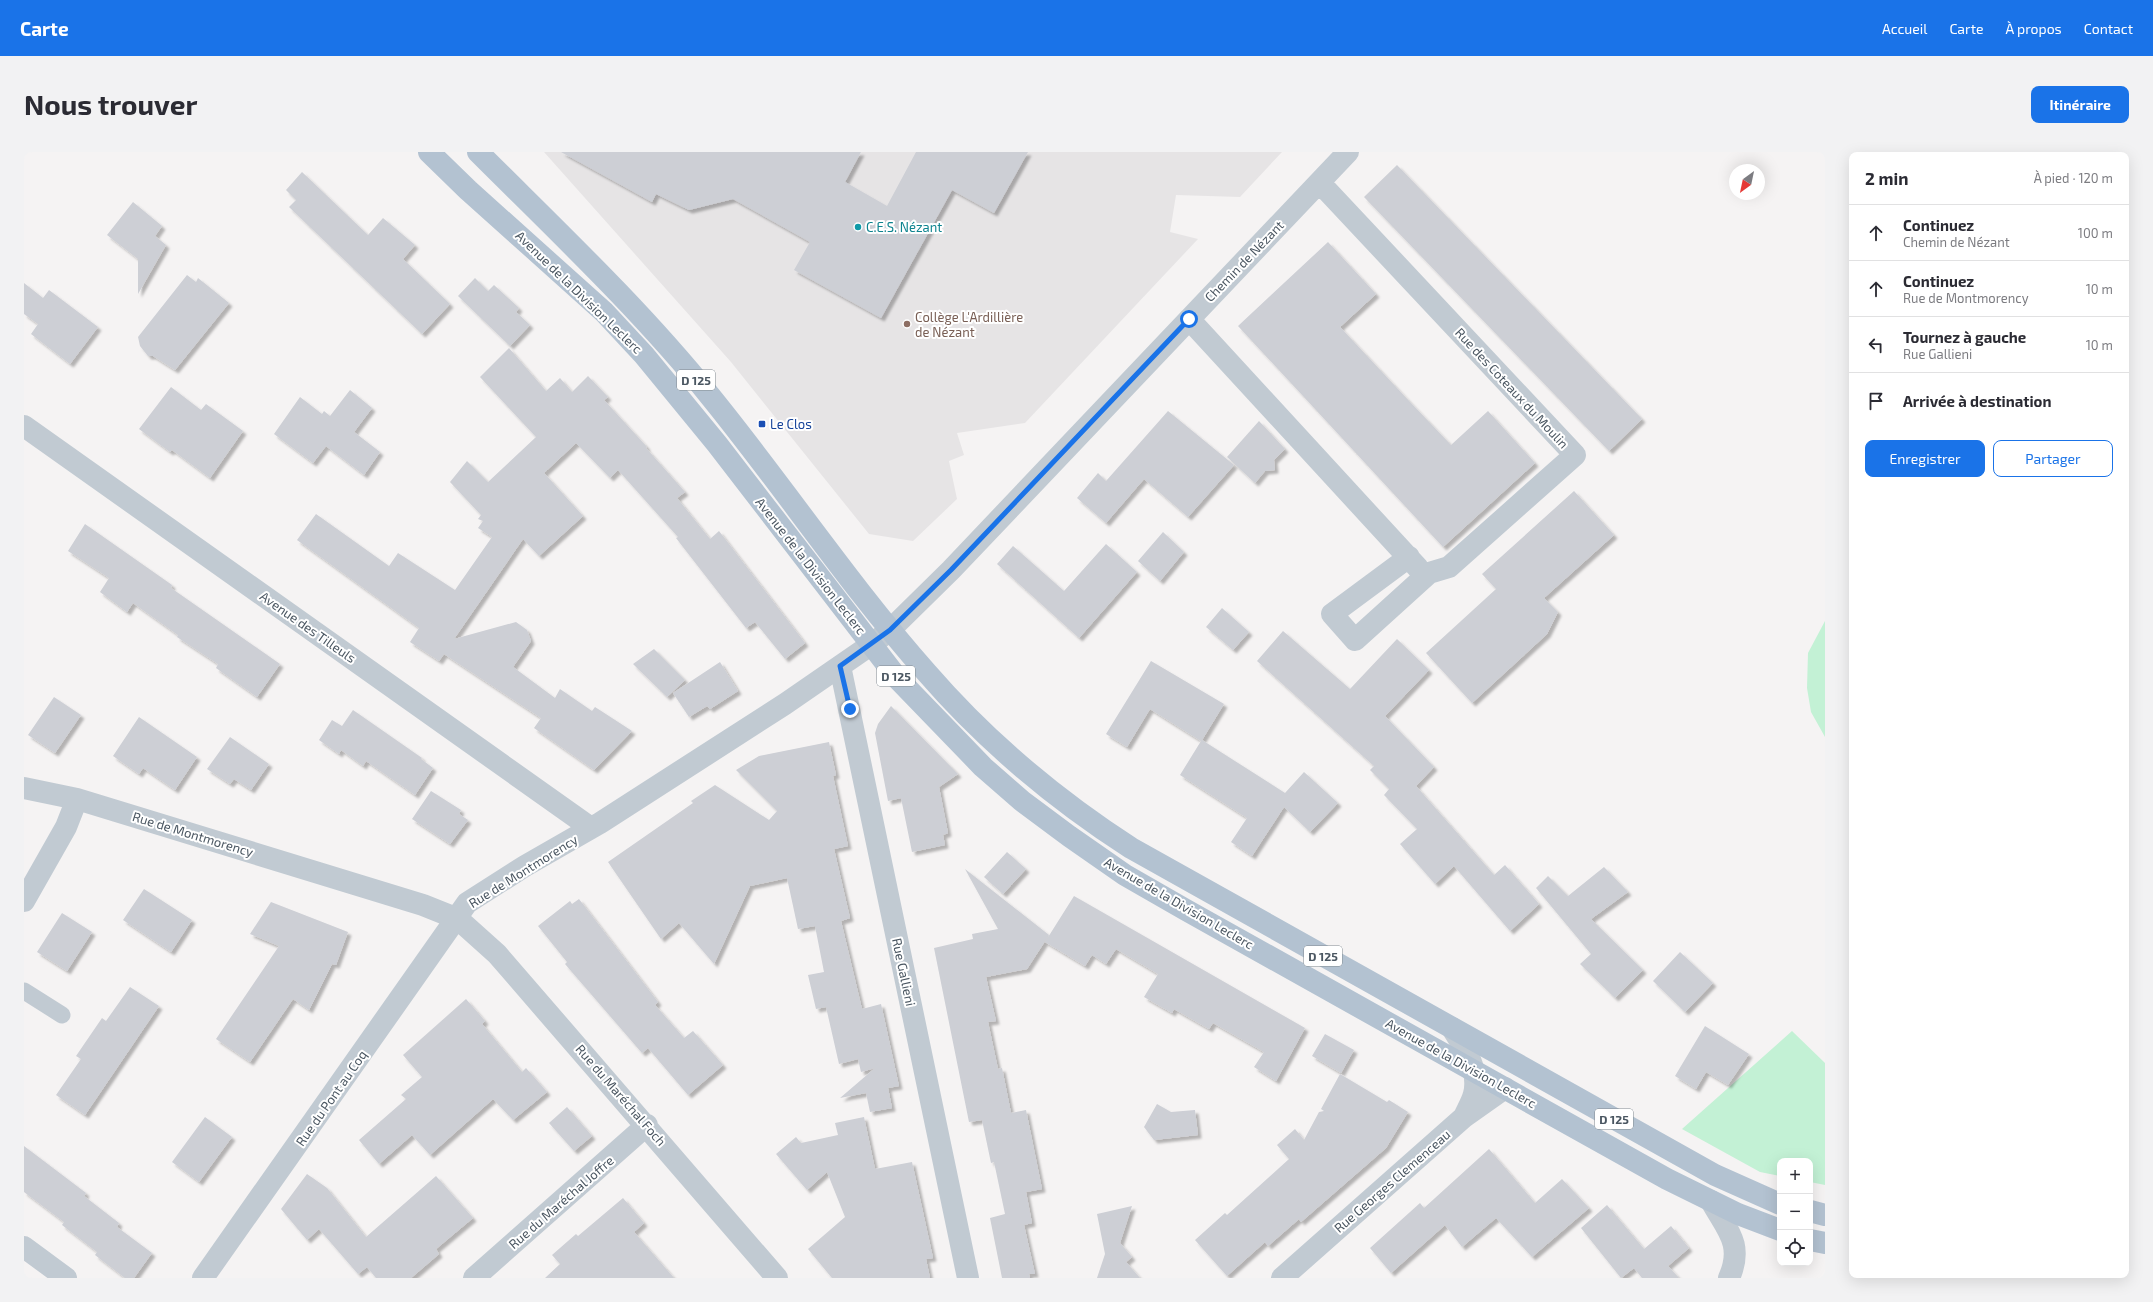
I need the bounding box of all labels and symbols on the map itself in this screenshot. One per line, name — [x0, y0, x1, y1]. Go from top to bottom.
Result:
north arrow — [1729, 164, 1765, 200]
street label: Chemin de Nézant — [1201, 217, 1287, 305]
place label: C.E.S. Nézant — [866, 219, 942, 235]
marker: C.E.S. Nézant — [853, 222, 863, 232]
street label: Avenue de la Division Leclerc — [512, 227, 646, 357]
place label: Collège L'Ardillière de Nézant — [915, 309, 1023, 340]
route start — [1180, 310, 1198, 328]
marker: Collège L'Ardillière de Nézant — [902, 319, 912, 329]
street label: Rue des Coteaux du Moulin — [1452, 324, 1572, 452]
road number: D 125 — [677, 370, 715, 390]
place label: Le Clos — [770, 416, 812, 432]
marker: Le Clos — [757, 419, 767, 429]
street label: Avenue de la Division Leclerc — [752, 494, 870, 638]
street label: Avenue des Tilleuls — [257, 588, 359, 666]
road number: D 125 — [877, 666, 915, 686]
route end — [841, 700, 859, 718]
street label: Rue de Montmorency — [131, 808, 255, 860]
street label: Rue de Montmorency — [466, 831, 581, 911]
street label: Avenue de la Division Leclerc — [1102, 854, 1256, 952]
street label: Rue Gallieni — [889, 936, 919, 1008]
road number: D 125 — [1304, 946, 1342, 966]
street label: Avenue de la Division Leclerc — [1383, 1015, 1539, 1111]
street label: Rue du Maréchal Foch — [573, 1041, 669, 1149]
street label: Rue du Pont au Coq — [292, 1047, 370, 1149]
road number: D 125 — [1595, 1109, 1633, 1129]
street label: Rue Georges Clemenceau — [1331, 1126, 1453, 1236]
street label: Rue du Maréchal Joffre — [505, 1152, 617, 1252]

